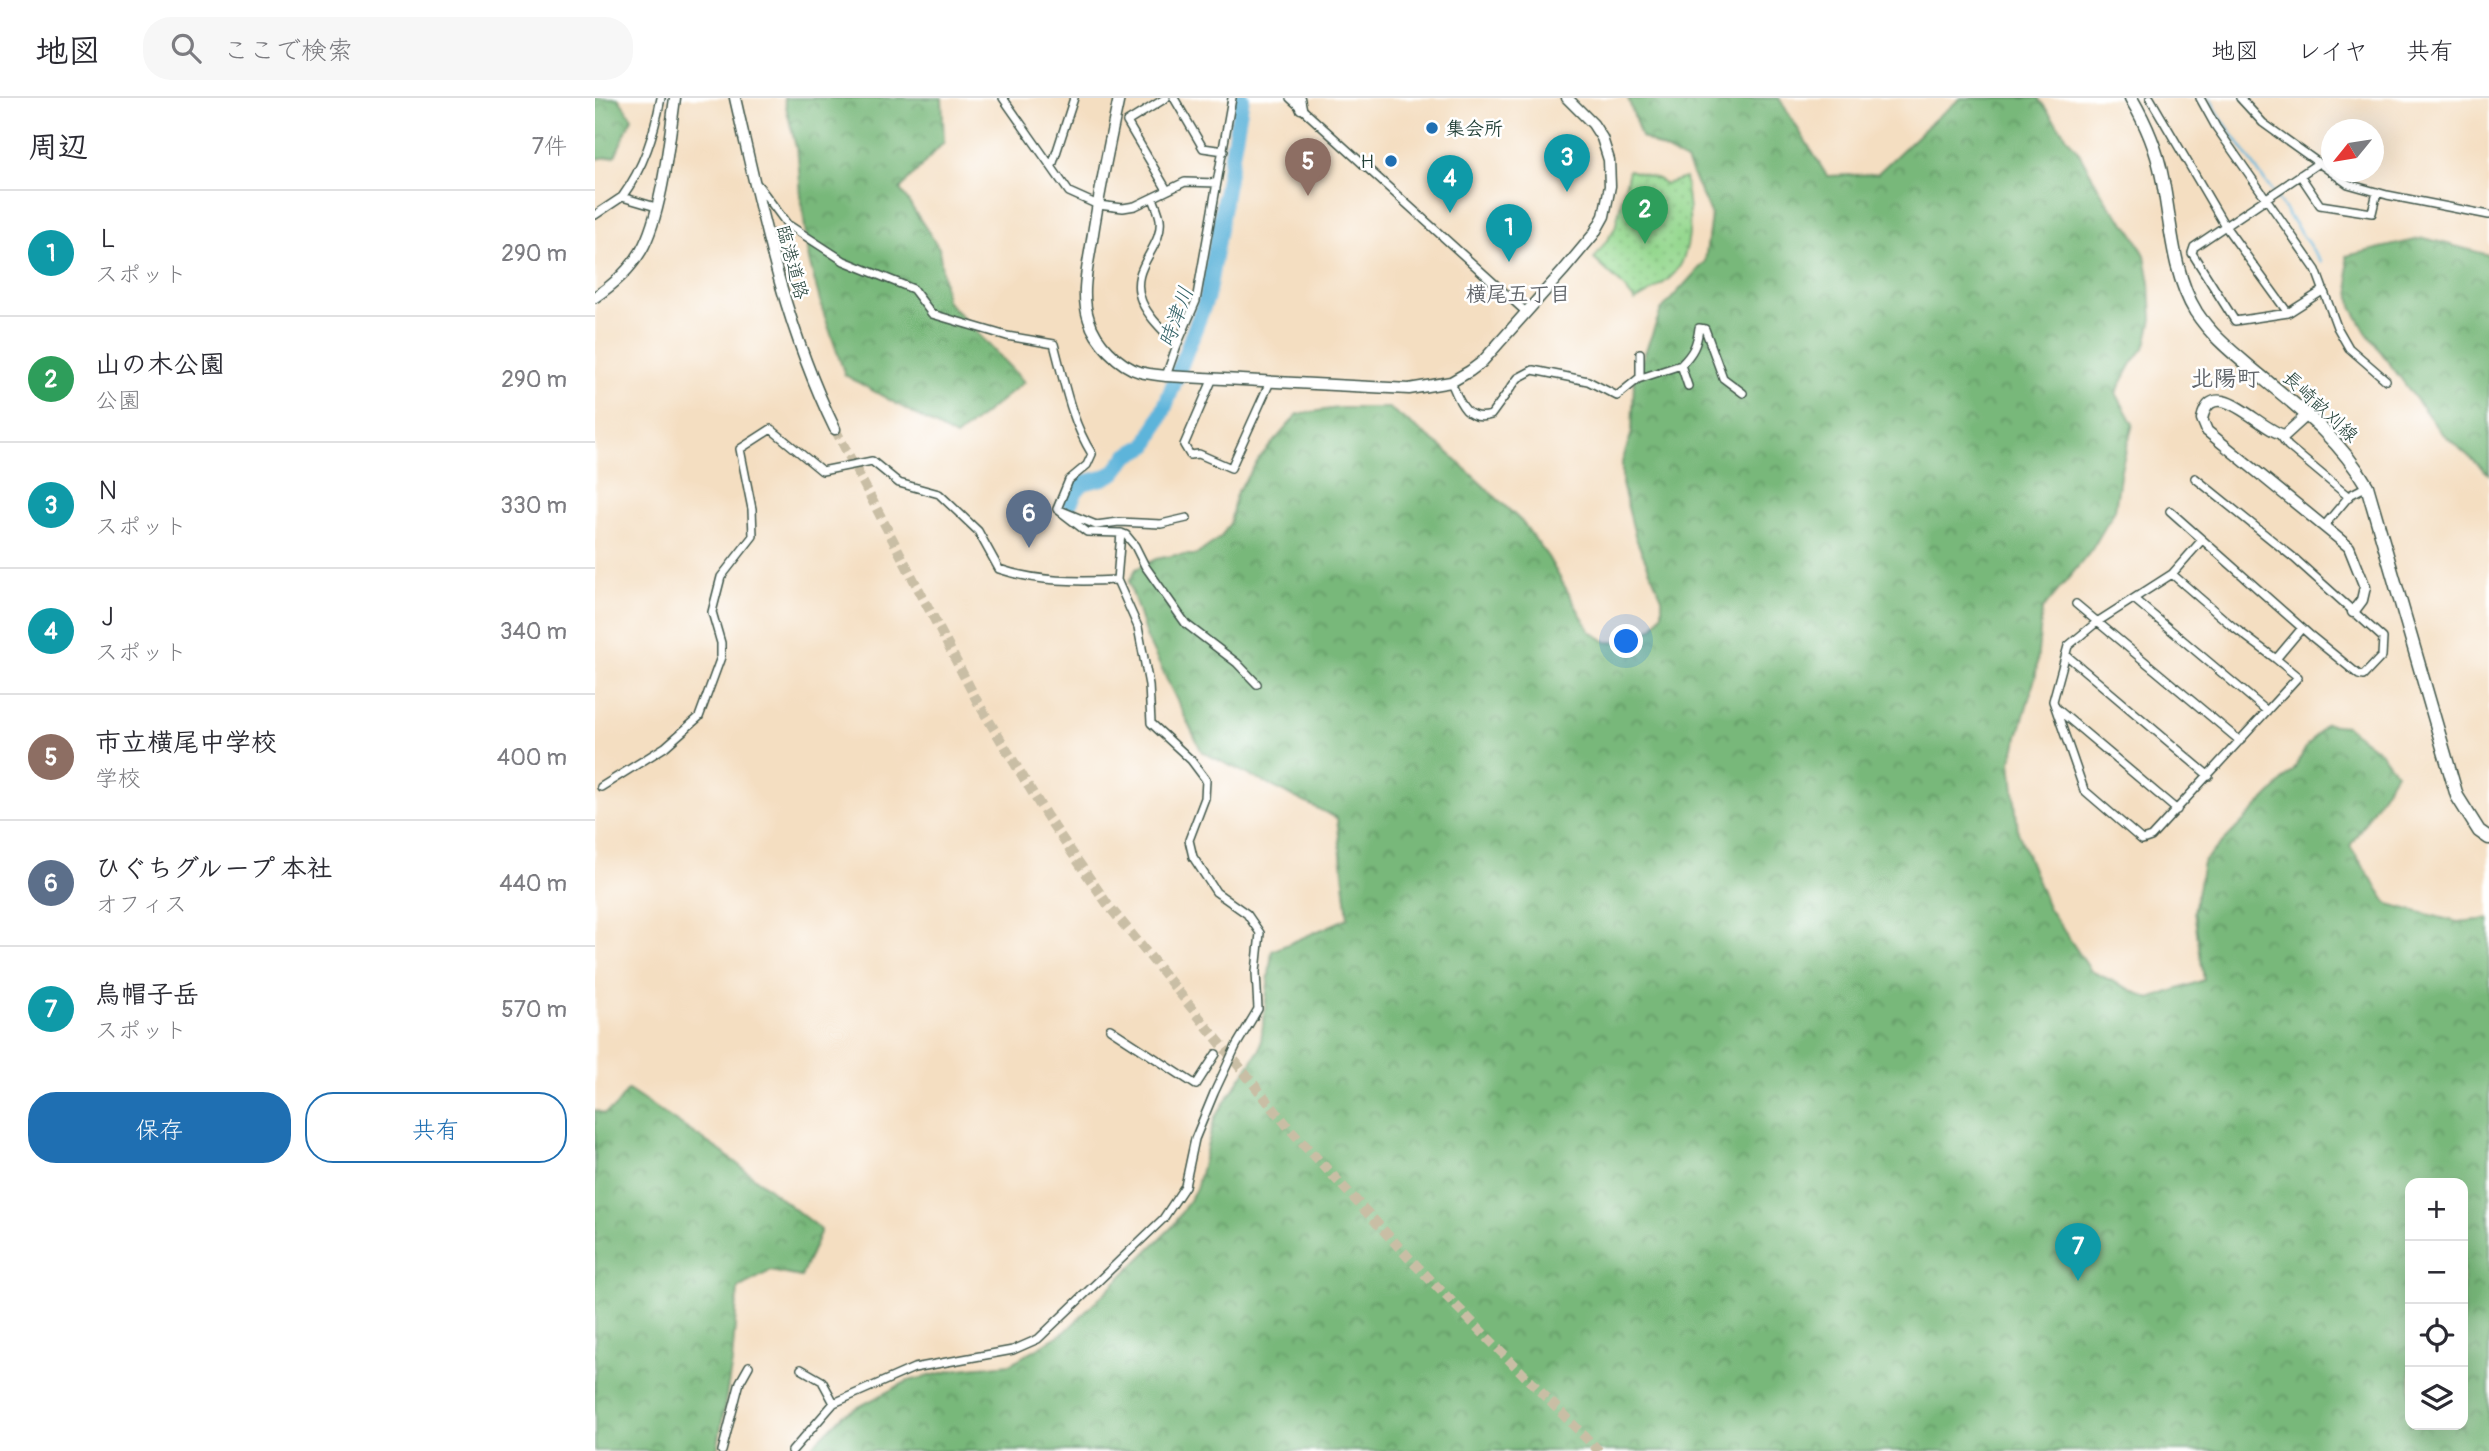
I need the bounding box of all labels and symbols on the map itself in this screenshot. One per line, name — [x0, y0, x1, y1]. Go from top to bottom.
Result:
place label: 集会所 — [1446, 117, 1503, 141]
north arrow — [2321, 119, 2384, 182]
marker: 集会所 — [1424, 120, 1440, 136]
pin: 3 — [1544, 134, 1590, 192]
pin: 5 — [1285, 138, 1331, 196]
place label: Ｈ — [1358, 150, 1377, 174]
marker: Ｈ — [1383, 153, 1399, 169]
pin: 4 — [1427, 155, 1473, 213]
pin: 2 — [1622, 186, 1668, 244]
pin: 1 — [1486, 204, 1532, 262]
street label: 臨港道路 — [771, 222, 813, 302]
district label: 横尾五丁目 — [1466, 281, 1571, 308]
water label: 時津川 — [1153, 283, 1200, 351]
district label: 北陽町 — [2191, 364, 2260, 393]
street label: 長崎畝刈線 — [2277, 366, 2363, 448]
pin: 6 — [1006, 490, 1052, 548]
your location — [1609, 624, 1643, 658]
pin: 7 — [2055, 1223, 2101, 1281]

